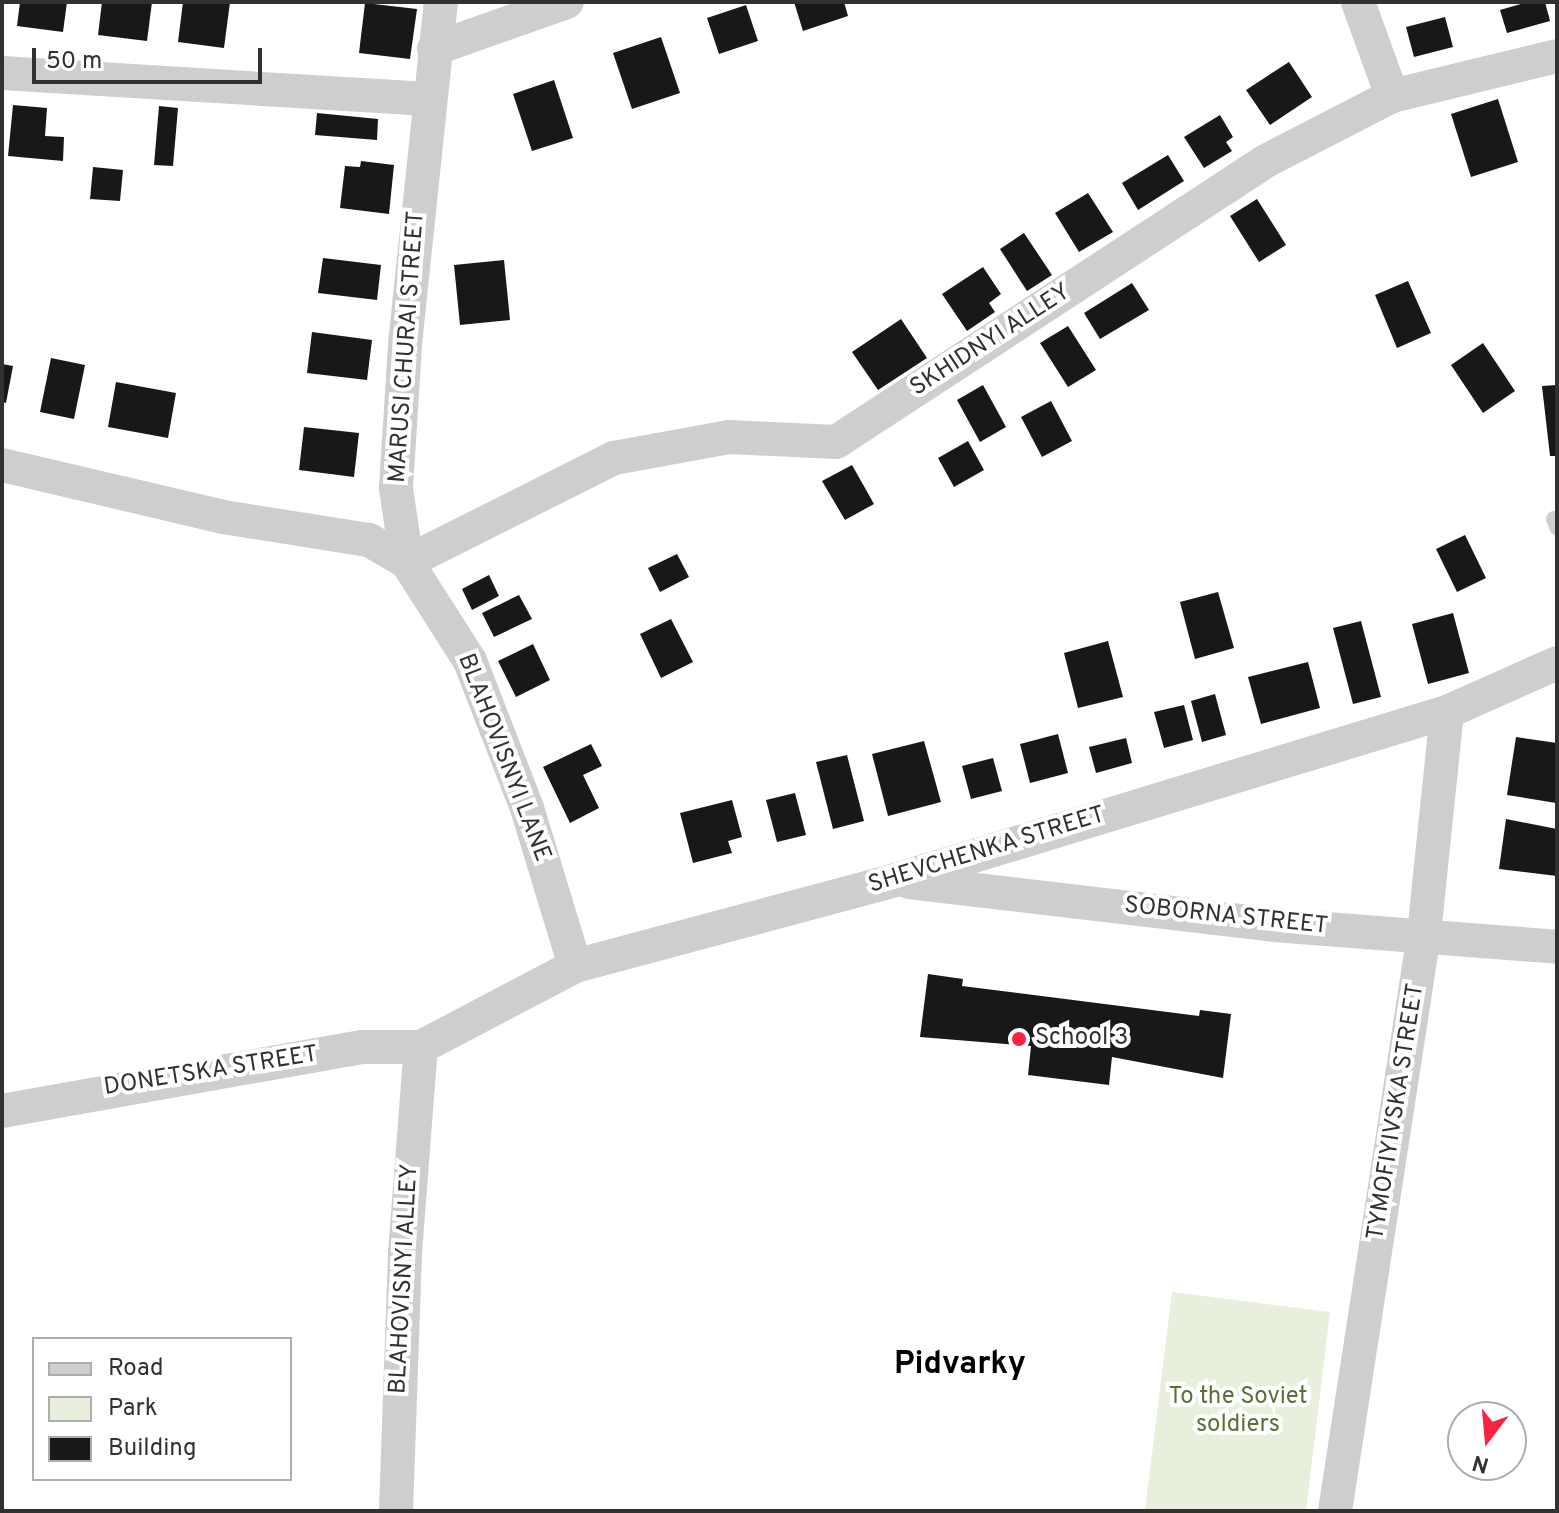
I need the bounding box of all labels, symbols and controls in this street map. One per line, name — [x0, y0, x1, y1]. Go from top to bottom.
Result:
scale bar — [36, 32, 266, 82]
text: 50 m — [46, 47, 102, 77]
street label: MARUSI CHURAI STREET — [384, 210, 432, 484]
street label: SKHIDNYI ALLEY — [905, 278, 1077, 404]
street label: BLAHOVISNYI LANE — [450, 650, 556, 866]
street label: SHEVCHENKA STREET — [865, 801, 1109, 901]
street label: SOBORNA STREET — [1122, 892, 1330, 942]
street label: TYMOFIYIVSKA STREET — [1362, 981, 1432, 1243]
place label: School 3 — [1035, 1025, 1128, 1053]
marker: School 3 — [1010, 1030, 1028, 1048]
street label: DONETSKA STREET — [102, 1041, 320, 1103]
street label: BLAHOVISNYI ALLEY — [385, 1163, 425, 1395]
legend — [32, 1337, 292, 1481]
district label: Pidvarky — [894, 1346, 1026, 1384]
text: Road — [108, 1354, 164, 1384]
park label: To the Soviet soldiers — [1168, 1384, 1308, 1440]
text: Park — [108, 1394, 158, 1424]
north arrow — [1447, 1401, 1527, 1481]
text: Building — [108, 1434, 197, 1464]
text: N — [1469, 1447, 1492, 1478]

